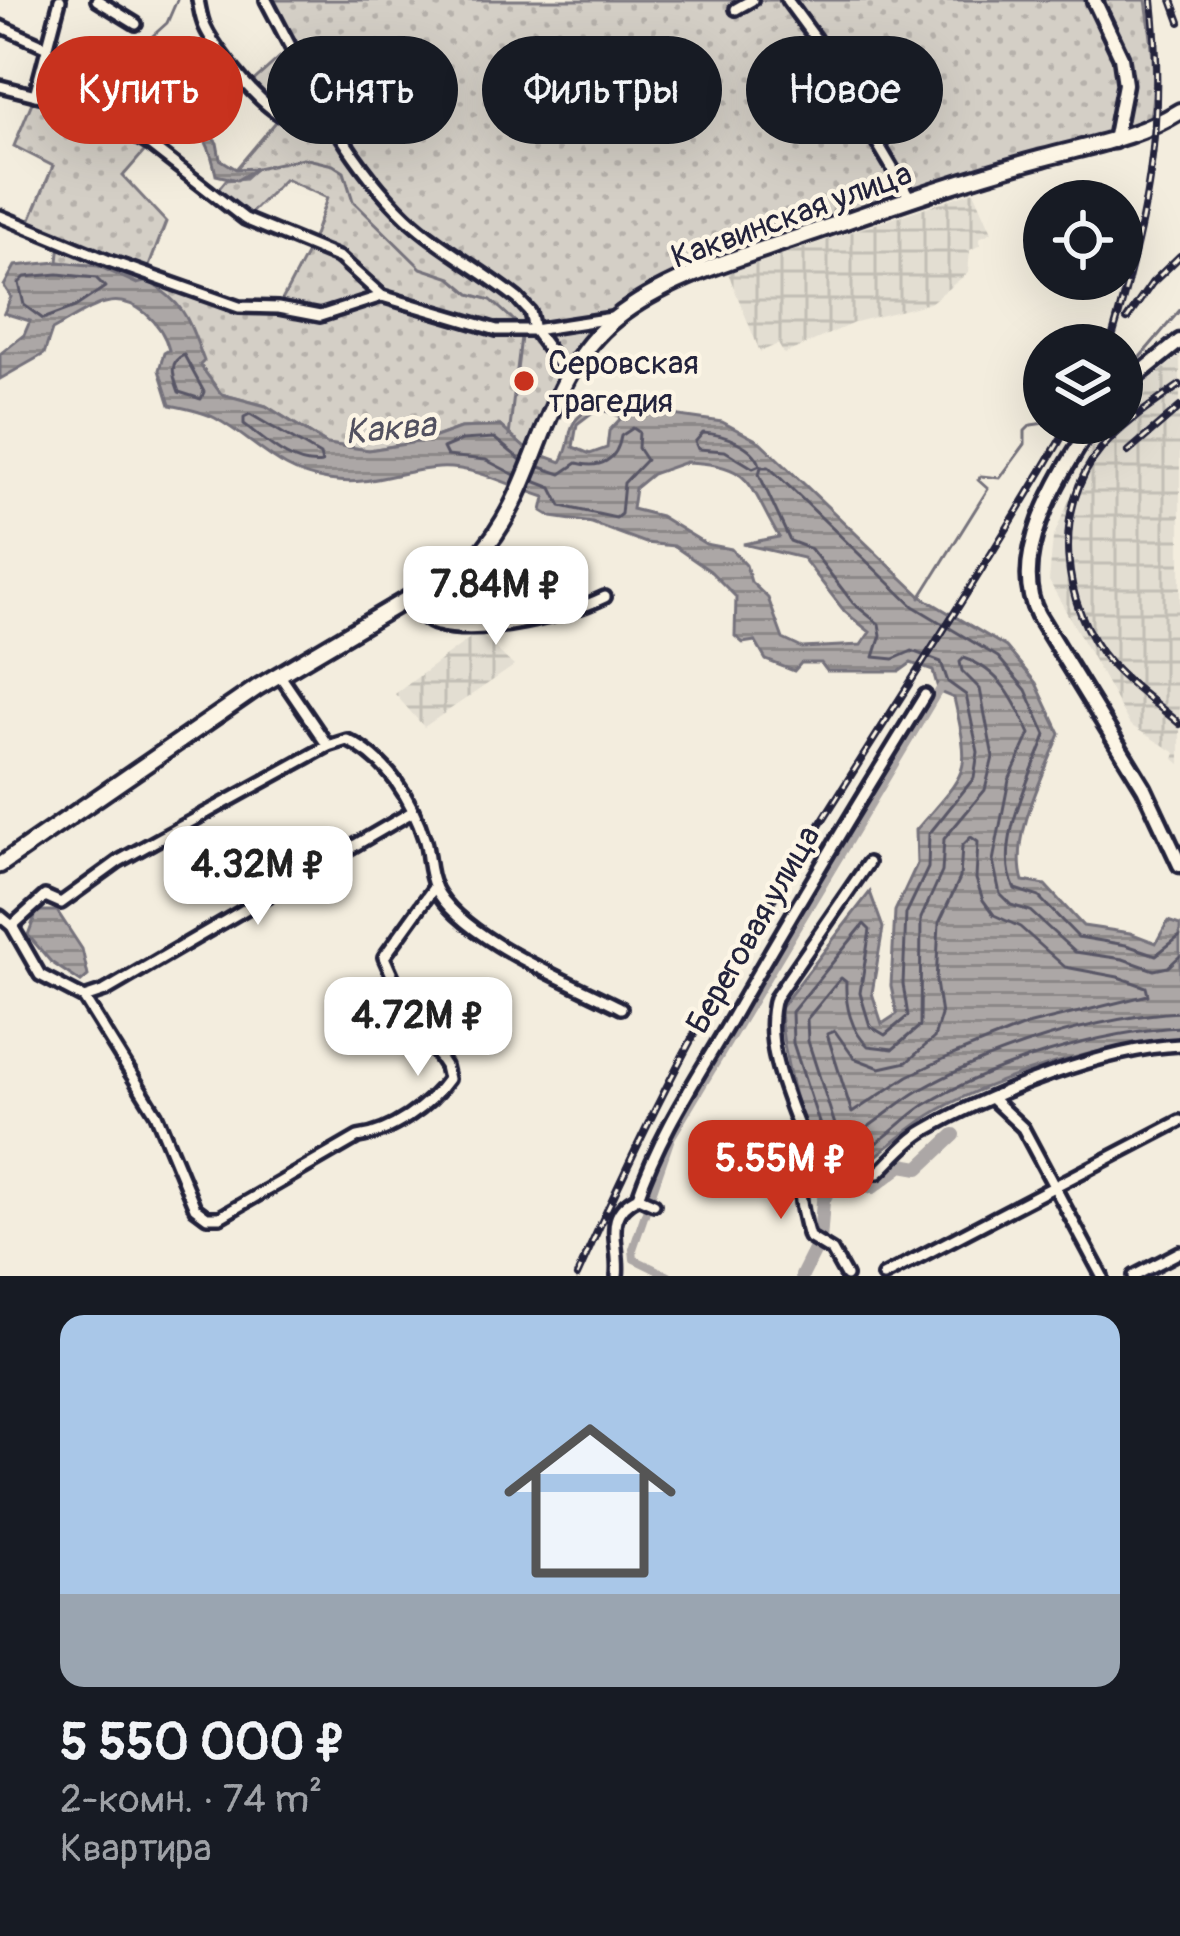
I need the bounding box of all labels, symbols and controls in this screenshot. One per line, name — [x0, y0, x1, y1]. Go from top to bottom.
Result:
chip: Купить — [36, 36, 243, 144]
chip: Снять — [267, 36, 458, 144]
chip: Фильтры — [482, 36, 722, 144]
chip: Новое — [746, 36, 943, 144]
street label: Каквинская улица — [666, 153, 917, 278]
map controls — [1023, 180, 1143, 444]
button: locate — [1023, 180, 1143, 300]
button: layers — [1023, 324, 1143, 444]
place label: Серовская трагедия — [548, 343, 699, 422]
marker: Серовская трагедия — [511, 368, 537, 394]
water label: Каква — [343, 402, 439, 455]
pin: 7.84M ₽ — [385, 546, 607, 648]
text: 7.84M ₽ — [430, 560, 562, 609]
street label: Береговая улица — [677, 818, 829, 1041]
pin: 4.32M ₽ — [147, 826, 369, 928]
text: 4.32M ₽ — [191, 840, 325, 889]
pin: 4.72M ₽ — [307, 977, 529, 1079]
text: 4.72M ₽ — [351, 991, 485, 1040]
pin: 5.55M ₽ — [670, 1120, 892, 1222]
text: 5.55M ₽ — [715, 1134, 847, 1183]
icon: home — [482, 1393, 698, 1609]
text: 5 550 000 ₽ — [60, 1711, 346, 1775]
text: 2-комн. · 74 m² — [60, 1775, 322, 1824]
text: Квартира — [60, 1824, 212, 1873]

